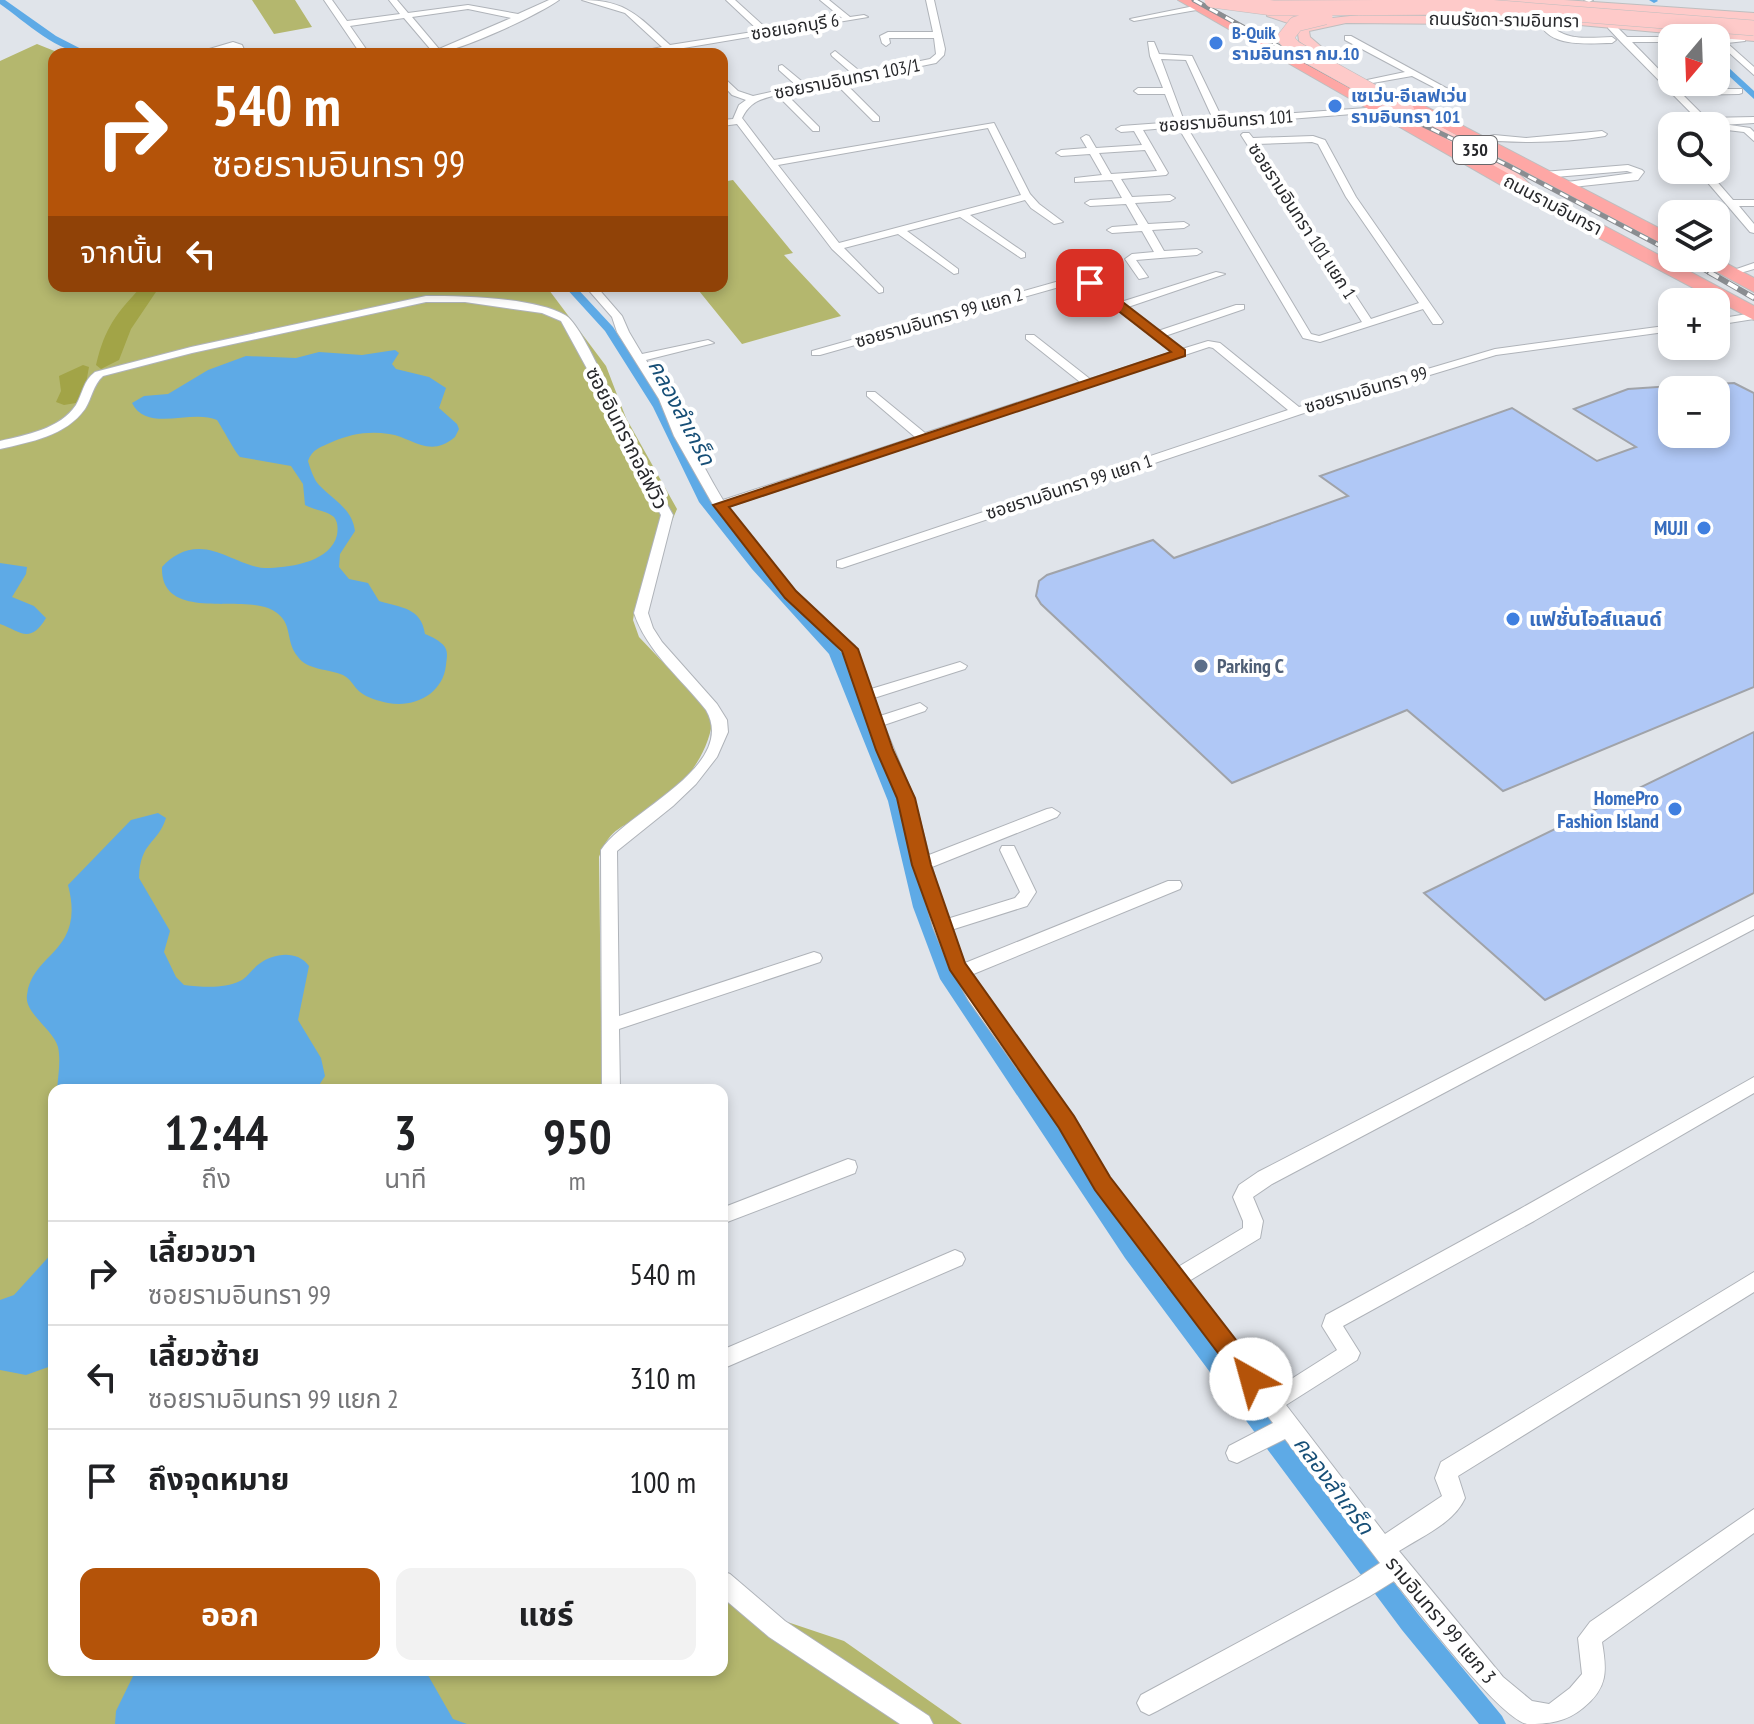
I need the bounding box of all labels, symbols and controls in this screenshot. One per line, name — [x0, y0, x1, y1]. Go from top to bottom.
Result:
street label: ถนนรัชดา-รามอินทรา — [1428, 7, 1580, 32]
street label: ซอยเอกบุรี 6 — [749, 8, 841, 45]
place label: B-Quik รามอินทรา กม.10 — [1232, 21, 1359, 65]
north arrow — [1658, 24, 1730, 96]
map controls — [1658, 24, 1730, 448]
marker: B-Quik รามอินทรา กม.10 — [1207, 34, 1225, 52]
street label: ซอยรามอินทรา 103/1 — [772, 53, 922, 104]
text: 540 m — [212, 69, 341, 141]
icon: right — [80, 80, 184, 184]
place label: เซเว่น-อีเลฟเว่น รามอินทรา 101 — [1351, 84, 1467, 128]
marker: เซเว่น-อีเลฟเว่น รามอินทรา 101 — [1326, 97, 1344, 115]
street label: ซอยรามอินทรา 101 — [1158, 104, 1294, 137]
button: search — [1658, 112, 1730, 184]
road number: 350 — [1453, 136, 1497, 164]
street label: ซอยรามอินทรา 101 แยก 1 — [1243, 138, 1362, 303]
text: ซอยรามอินทรา 99 — [212, 140, 465, 187]
street label: ถนนรามอินทรา — [1500, 169, 1607, 240]
button: layers — [1658, 200, 1730, 272]
text: จากนั้น — [80, 232, 163, 271]
icon: left — [179, 232, 223, 276]
pin — [1056, 249, 1124, 317]
icon: arrive — [1068, 261, 1112, 305]
street label: ซอยรามอินทรา 99 แยก 2 — [852, 283, 1025, 352]
button: + — [1658, 288, 1730, 360]
water label: คลองลำเกร็ด — [642, 354, 722, 471]
street label: ซอยรามอินทรา 99 — [1302, 361, 1430, 418]
street label: ซอยอินทรากอล์ฟวิว — [580, 362, 674, 514]
button: − — [1658, 376, 1730, 448]
street label: ซอยรามอินทรา 99 แยก 1 — [983, 449, 1155, 524]
place label: MUJI — [1654, 515, 1688, 541]
marker: MUJI — [1695, 519, 1713, 537]
place label: แฟชั่นไอส์แลนด์ — [1529, 606, 1662, 632]
marker: แฟชั่นไอส์แลนด์ — [1504, 610, 1522, 628]
place label: Parking C — [1217, 653, 1284, 679]
marker: Parking C — [1192, 657, 1210, 675]
place label: HomePro Fashion Island — [1557, 785, 1659, 834]
marker: HomePro Fashion Island — [1666, 800, 1684, 818]
text: 12:44 — [164, 1101, 268, 1163]
text: 3 — [394, 1101, 417, 1163]
text: 950 — [543, 1105, 612, 1167]
text: ถึง — [201, 1162, 231, 1195]
text: นาที — [384, 1162, 427, 1195]
text: m — [569, 1164, 586, 1197]
text: เลี้ยวขวา — [148, 1231, 256, 1270]
icon: right — [80, 1251, 124, 1295]
text: 540 m — [630, 1254, 696, 1293]
text: ซอยรามอินทรา 99 — [148, 1278, 331, 1311]
text: เลี้ยวซ้าย — [148, 1335, 260, 1374]
position arrow — [1209, 1337, 1293, 1421]
icon: left — [80, 1355, 124, 1399]
text: 310 m — [630, 1358, 696, 1397]
text: ซอยรามอินทรา 99 แยก 2 — [148, 1382, 399, 1415]
water label: คลองลำเกร็ด — [1288, 1430, 1381, 1541]
icon: arrive — [80, 1459, 124, 1503]
text: ถึงจุดหมาย — [148, 1459, 289, 1498]
text: 100 m — [630, 1462, 696, 1501]
street label: รามอินทรา 99 แยก 3 — [1380, 1551, 1502, 1689]
button: ออก — [80, 1568, 380, 1660]
button: แชร์ — [396, 1568, 696, 1660]

